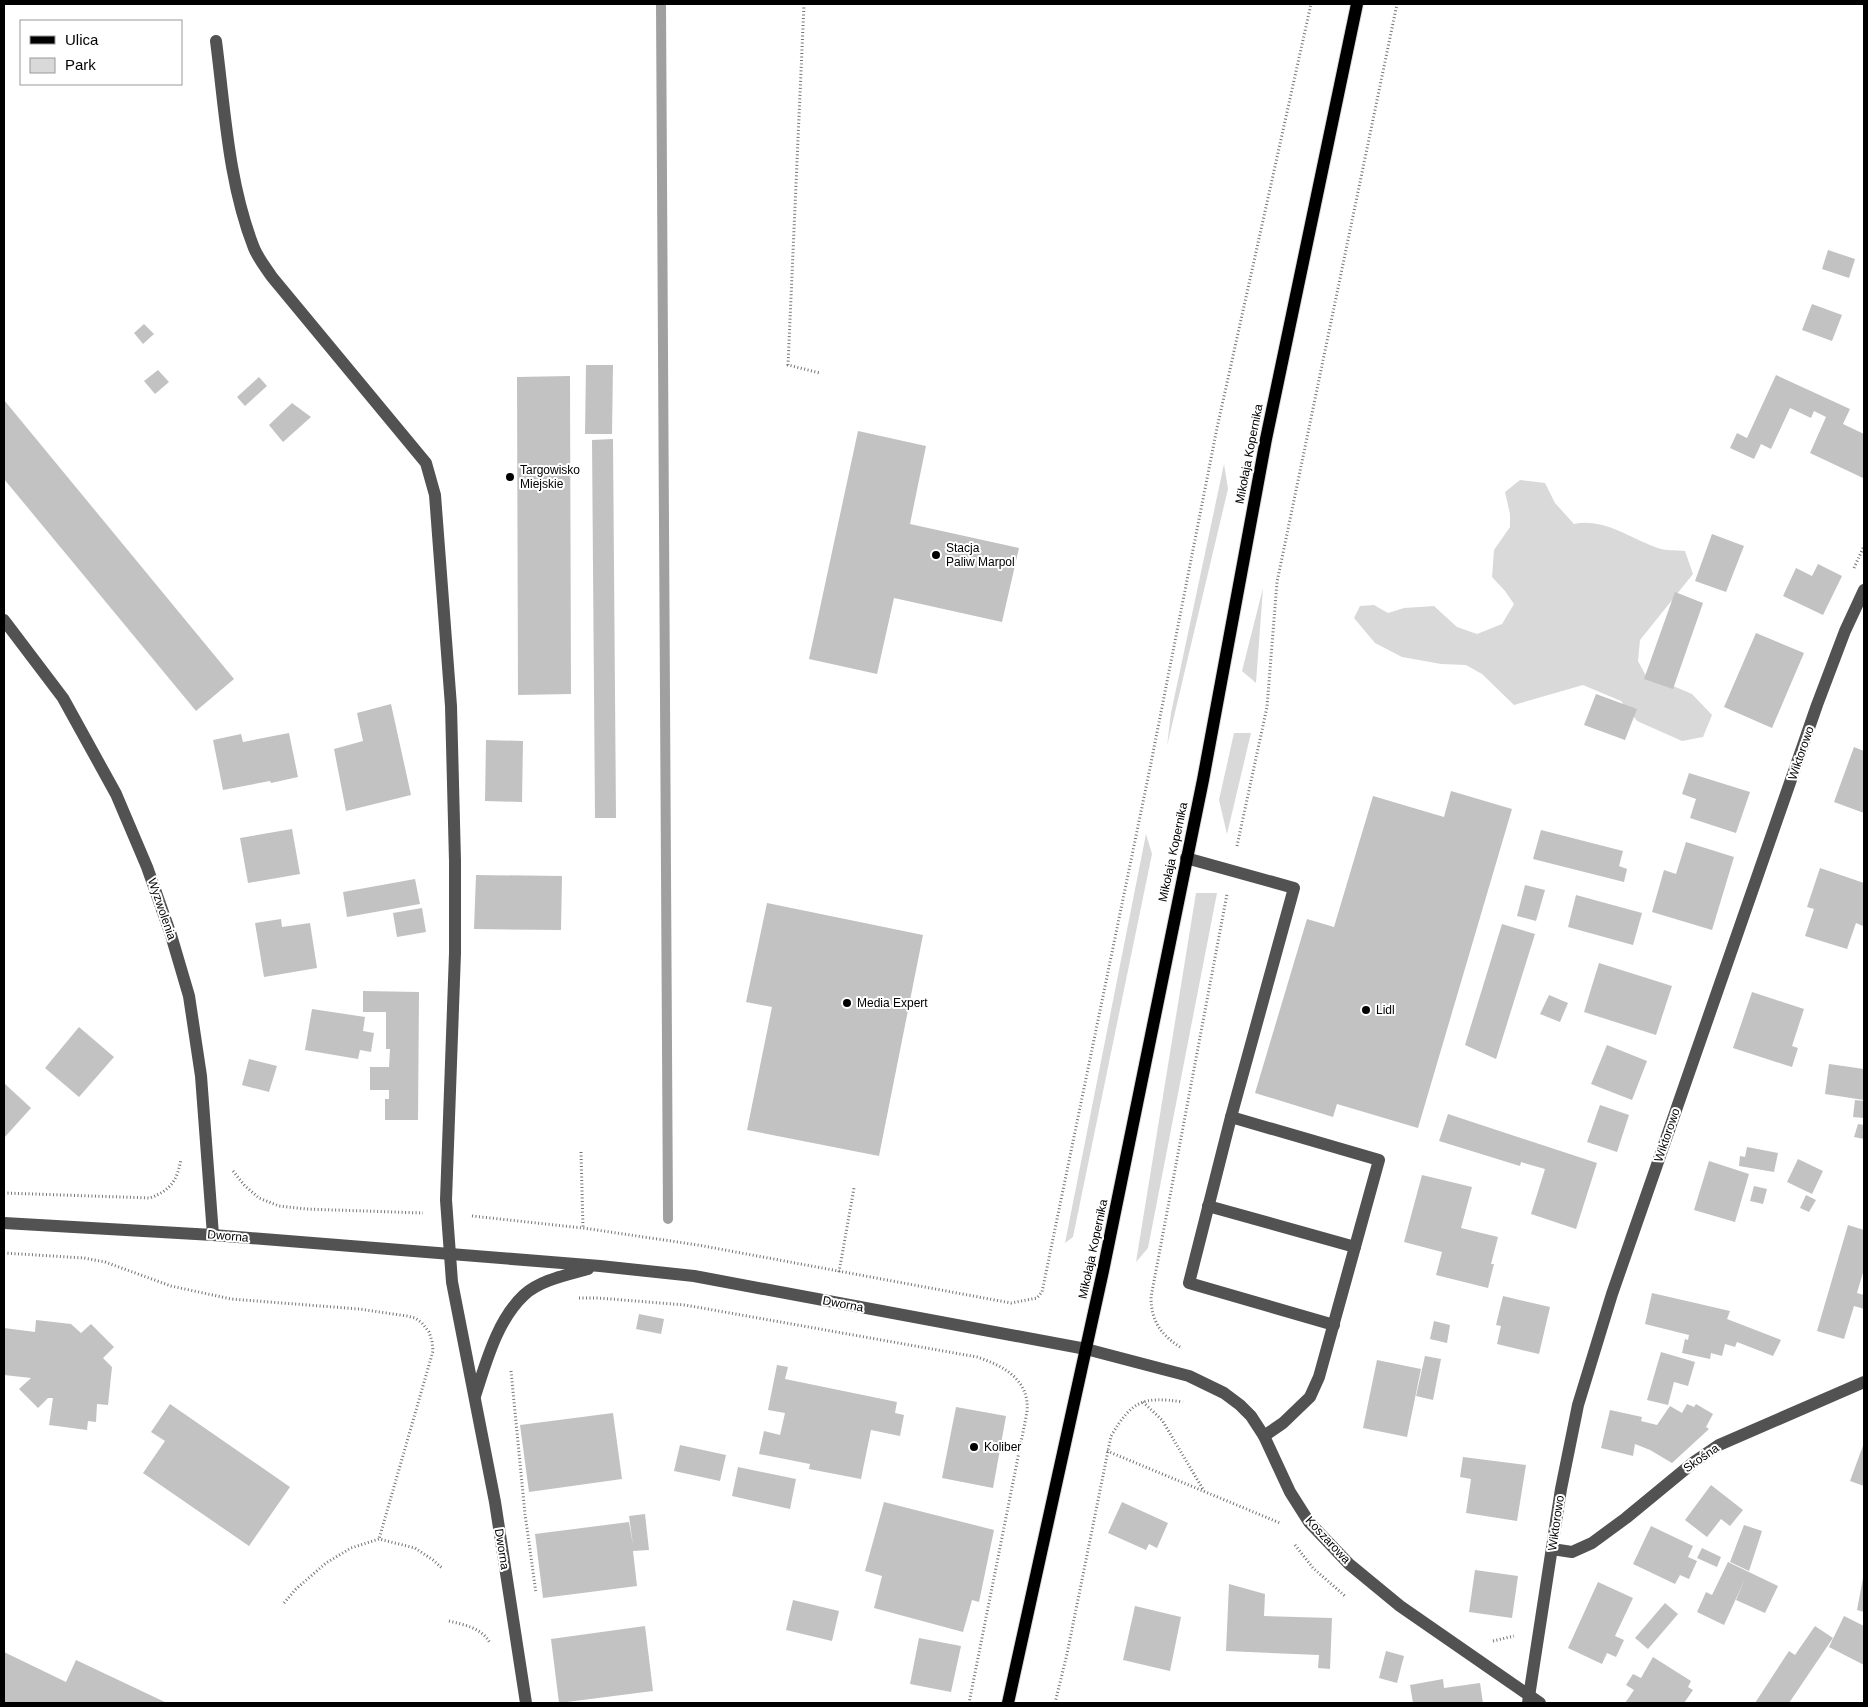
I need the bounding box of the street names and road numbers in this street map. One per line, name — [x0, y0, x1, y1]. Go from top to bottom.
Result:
street label: Mikołaja Kopernika — [1232, 403, 1266, 505]
street label: Wiktorowo — [1785, 724, 1817, 782]
street label: Mikołaja Kopernika — [1156, 801, 1190, 903]
street label: Wyzwolenia — [145, 877, 179, 942]
street label: Wiktorowo — [1651, 1106, 1683, 1164]
street label: Mikołaja Kopernika — [1076, 1198, 1110, 1300]
street label: Dworna — [207, 1227, 250, 1245]
street label: Dworna — [821, 1293, 865, 1315]
street label: Skośna — [1681, 1441, 1722, 1475]
street label: Wiktorowo — [1545, 1494, 1567, 1552]
street label: Koszarowa — [1303, 1514, 1354, 1567]
street label: Dworna — [492, 1527, 512, 1571]

